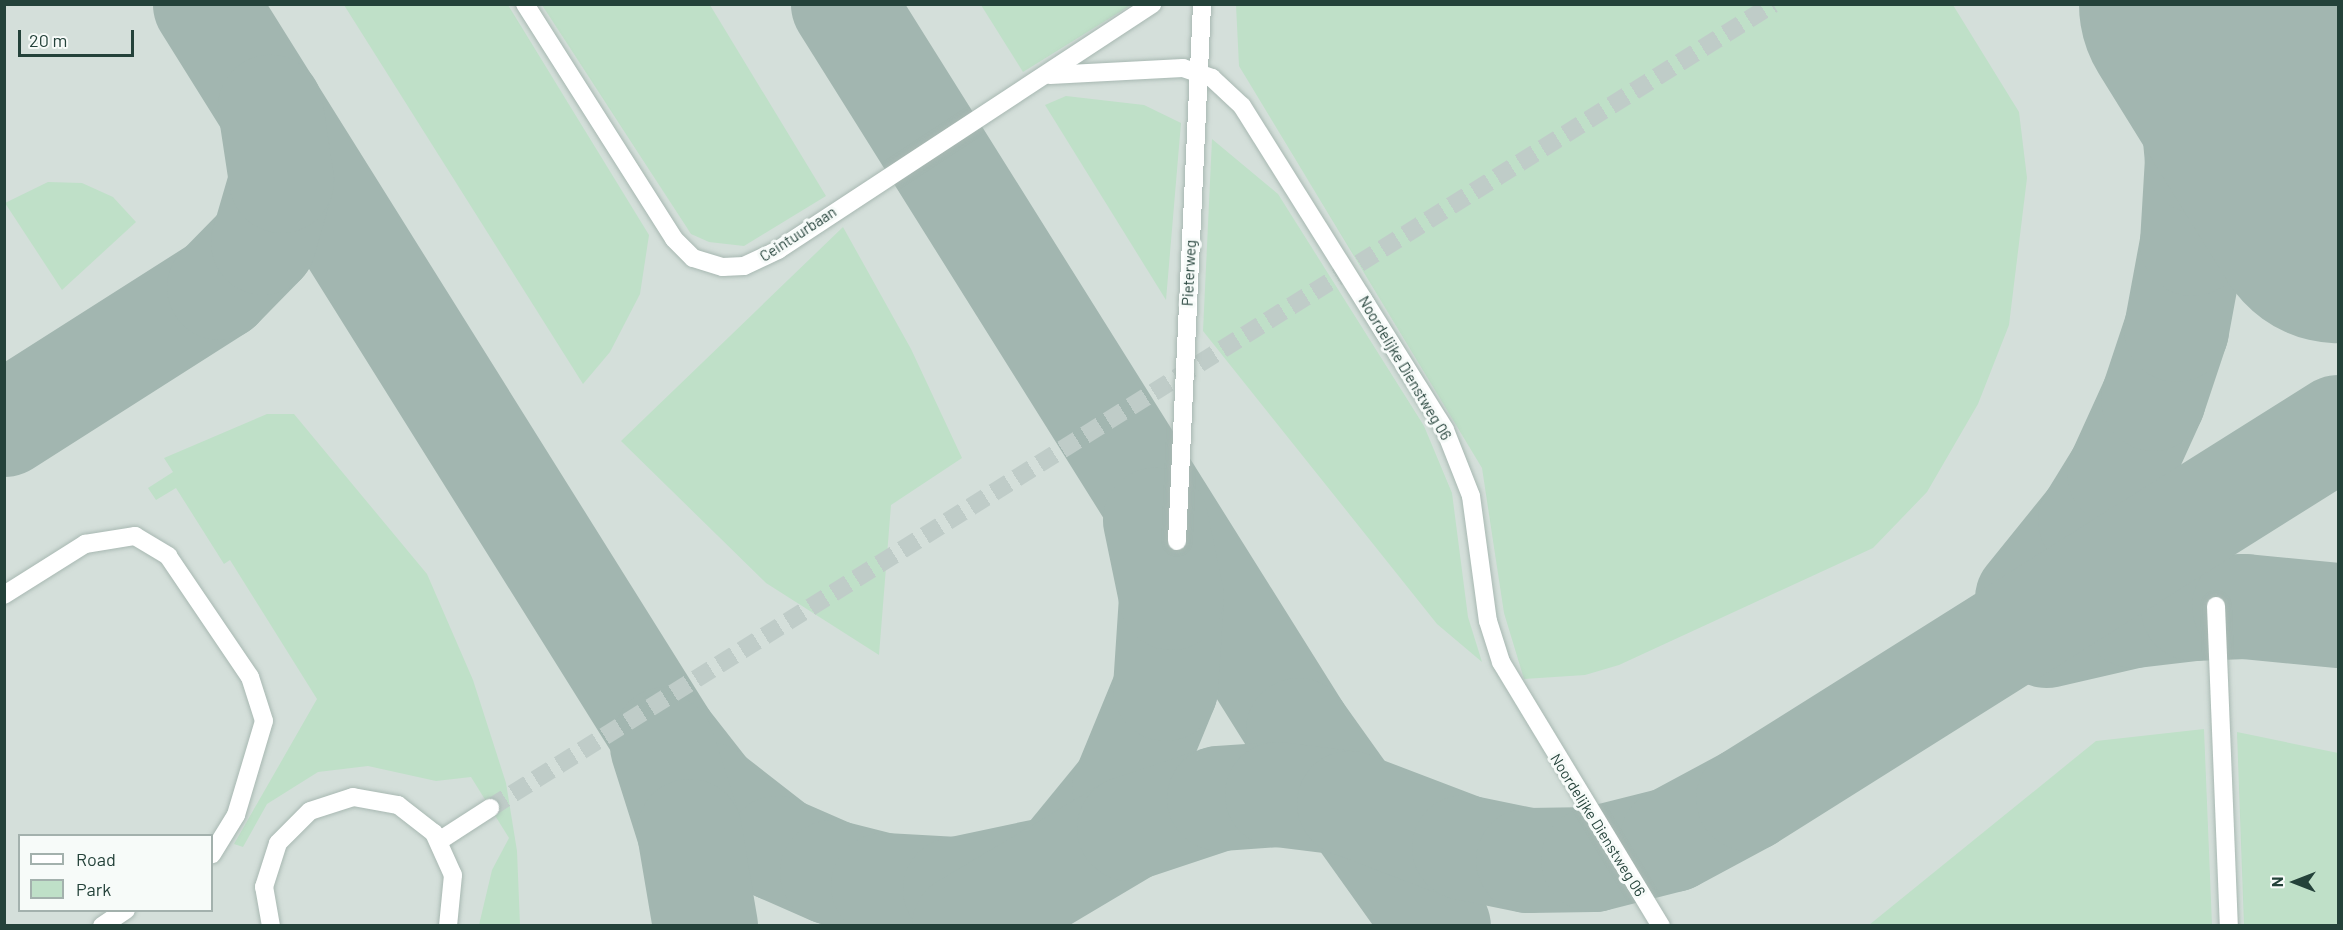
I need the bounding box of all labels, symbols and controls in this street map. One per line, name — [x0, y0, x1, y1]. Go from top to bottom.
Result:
scale bar — [21, 18, 136, 56]
text: 20 m — [29, 29, 67, 51]
street label: Ceintuurbaan — [756, 203, 840, 265]
street label: Pieterweg — [1178, 239, 1200, 307]
street label: Noordelijke Dienstweg 06 — [1355, 293, 1455, 443]
street label: Noordelijke Dienstweg 06 — [1547, 750, 1649, 900]
legend — [18, 834, 213, 912]
text: Road — [76, 848, 116, 870]
north arrow — [2265, 852, 2325, 912]
text: N — [2267, 877, 2286, 887]
text: Park — [76, 878, 111, 900]

